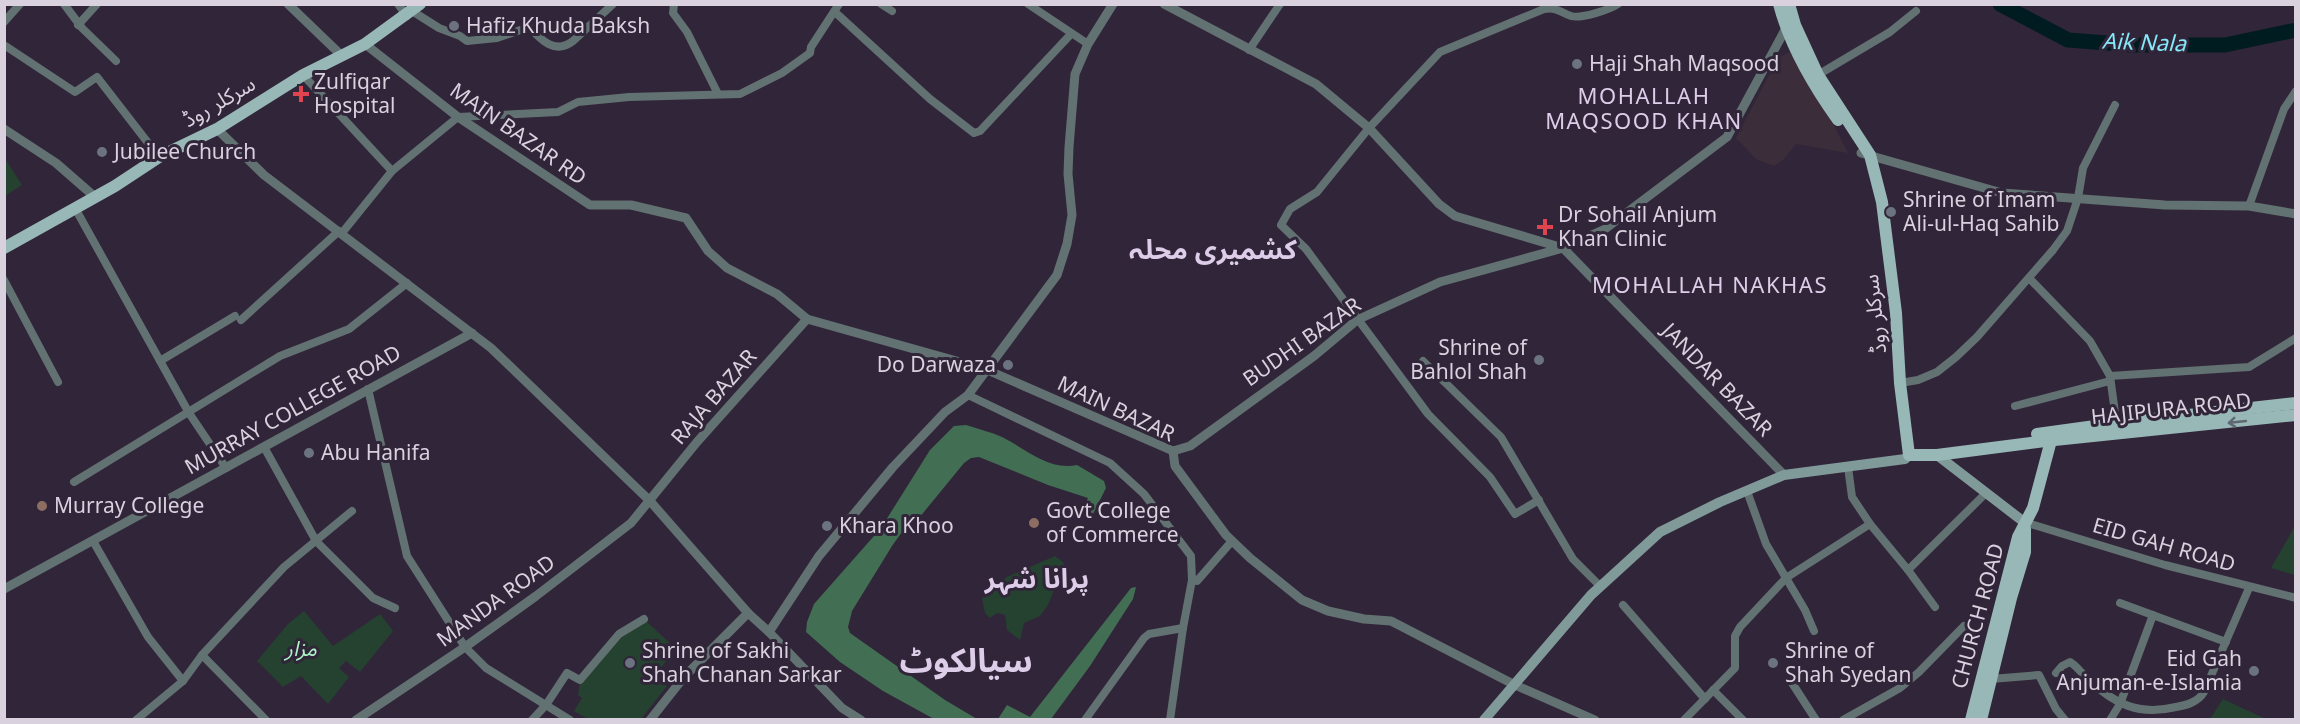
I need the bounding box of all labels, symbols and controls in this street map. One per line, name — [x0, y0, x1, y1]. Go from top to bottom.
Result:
place label: Hafiz Khuda Baksh — [466, 4, 650, 48]
marker: Hafiz Khuda Baksh — [447, 19, 461, 33]
water label: Aik Nala — [2101, 19, 2189, 68]
place label: Haji Shah Maqsood — [1589, 42, 1780, 86]
marker: Haji Shah Maqsood — [1570, 57, 1584, 71]
place label: Zulfiqar Hospital — [314, 60, 395, 128]
street label: سرکلر روڈ — [173, 63, 265, 141]
street label: MAIN BAZAR RD — [440, 70, 596, 198]
district label: MOHALLAH MAQSOOD KHAN — [1545, 74, 1743, 145]
marker: Zulfiqar Hospital — [292, 85, 310, 103]
place label: Jubilee Church — [112, 130, 256, 174]
marker: Jubilee Church — [95, 145, 109, 159]
place label: Shrine of Imam Ali-ul-Haq Sahib — [1903, 178, 2060, 246]
place label: Dr Sohail Anjum Khan Clinic — [1558, 193, 1717, 261]
marker: Shrine of Imam Ali-ul-Haq Sahib — [1884, 205, 1898, 219]
marker: Dr Sohail Anjum Khan Clinic — [1536, 218, 1554, 236]
district label: کشمیری محلہ — [1129, 222, 1297, 279]
district label: MOHALLAH NAKHAS — [1592, 263, 1828, 309]
street label: سرکلر روڈ — [1849, 272, 1901, 356]
street label: BUDHI BAZAR — [1233, 284, 1371, 400]
street label: JANDAR BAZAR — [1649, 310, 1784, 448]
place label: Shrine of Bahlol Shah — [1410, 326, 1529, 394]
street label: MURRAY COLLEGE ROAD — [176, 332, 410, 488]
street label: RAJA BAZAR — [659, 338, 769, 456]
place label: Do Darwaza — [877, 343, 996, 387]
marker: Shrine of Bahlol Shah — [1532, 353, 1546, 367]
marker: Do Darwaza — [1001, 358, 1015, 372]
street label: MAIN BAZAR — [1049, 362, 1183, 456]
street label: HAJIPURA ROAD — [2089, 379, 2253, 439]
one-way arrow — [2228, 417, 2248, 428]
place label: Abu Hanifa — [321, 431, 431, 475]
marker: Abu Hanifa — [302, 446, 316, 460]
place label: Murray College — [54, 484, 204, 528]
place label: Govt College of Commerce — [1046, 489, 1179, 557]
marker: Murray College — [35, 499, 49, 513]
place label: Khara Khoo — [839, 504, 954, 548]
street label: EID GAH ROAD — [2087, 504, 2241, 586]
marker: Govt College of Commerce — [1027, 516, 1041, 530]
marker: Khara Khoo — [820, 519, 834, 533]
street label: CHURCH ROAD — [1937, 538, 2019, 694]
street label: MANDA ROAD — [426, 542, 566, 660]
district label: پرانا شہر — [984, 551, 1089, 608]
park label: مزار — [283, 627, 317, 671]
district label: سیالکوٹ — [900, 627, 1033, 696]
place label: Shrine of Sakhi Shah Chanan Sarkar — [642, 629, 842, 697]
place label: Shrine of Shah Syedan — [1785, 629, 1911, 697]
place label: Eid Gah Anjuman-e-Islamia — [2056, 637, 2242, 705]
marker: Shrine of Sakhi Shah Chanan Sarkar — [623, 656, 637, 670]
marker: Shrine of Shah Syedan — [1766, 656, 1780, 670]
marker: Eid Gah Anjuman-e-Islamia — [2247, 664, 2261, 678]

